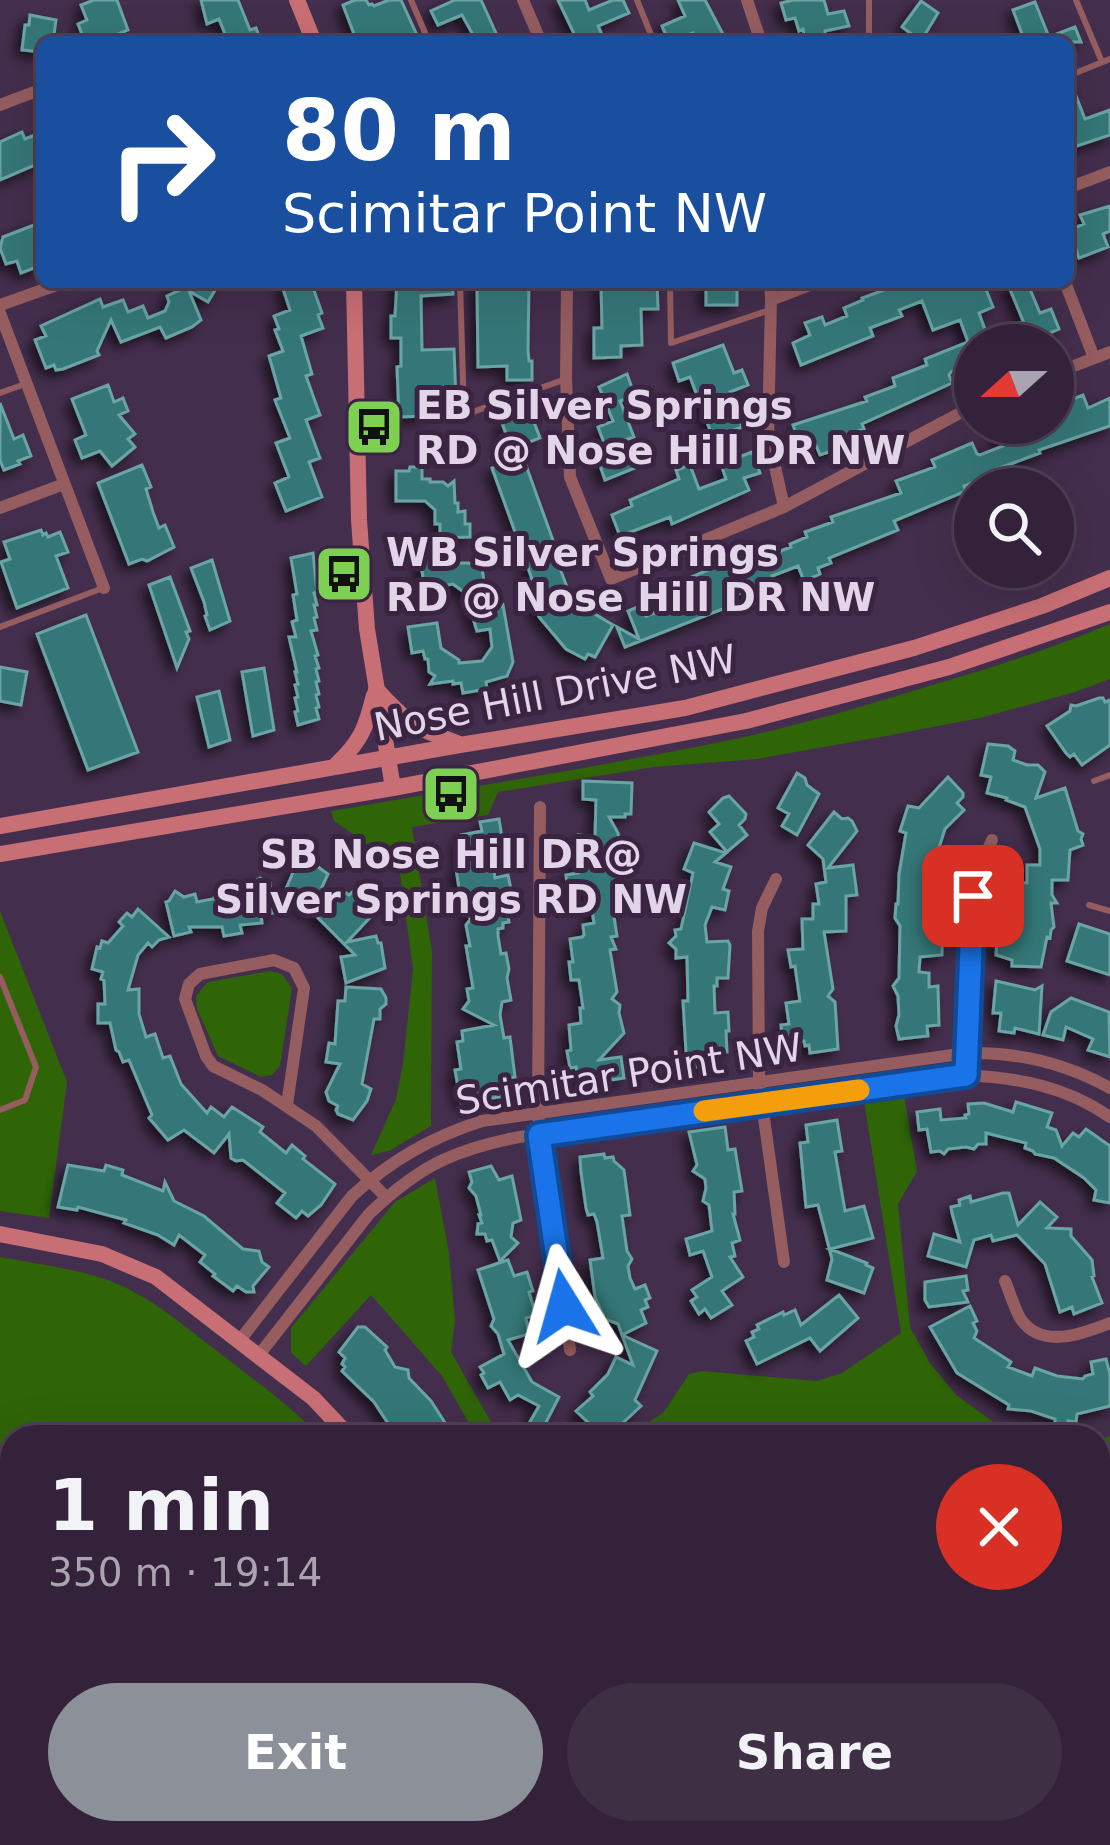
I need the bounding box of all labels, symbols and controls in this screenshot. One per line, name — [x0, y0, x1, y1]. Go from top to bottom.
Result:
text: 80 m — [282, 82, 516, 180]
icon: right — [84, 84, 240, 240]
text: Scimitar Point NW — [282, 182, 767, 245]
north arrow — [954, 324, 1074, 444]
map controls — [954, 324, 1074, 588]
place label: EB Silver Springs RD @ Nose Hill DR NW — [416, 383, 905, 473]
bus stop icon: EB Silver Springs RD @ Nose Hill DR NW — [343, 396, 405, 458]
button: search — [954, 468, 1074, 588]
place label: WB Silver Springs RD @ Nose Hill DR NW — [386, 530, 875, 620]
bus stop icon: WB Silver Springs RD @ Nose Hill DR NW — [313, 543, 375, 605]
street label: Nose Hill Drive NW — [370, 636, 740, 750]
bus stop icon: SB Nose Hill DR@ Silver Springs RD NW — [420, 763, 482, 825]
place label: SB Nose Hill DR@ Silver Springs RD NW — [215, 832, 687, 922]
pin — [922, 845, 1024, 947]
icon: arrive — [940, 863, 1006, 929]
street label: Scimitar Point NW — [452, 1024, 806, 1124]
position arrow — [501, 1243, 627, 1369]
text: 1 min — [48, 1463, 274, 1547]
button: close — [936, 1464, 1062, 1590]
text: 350 m · 19:14 — [48, 1550, 322, 1595]
button: Exit — [48, 1683, 543, 1821]
button: Share — [567, 1683, 1062, 1821]

